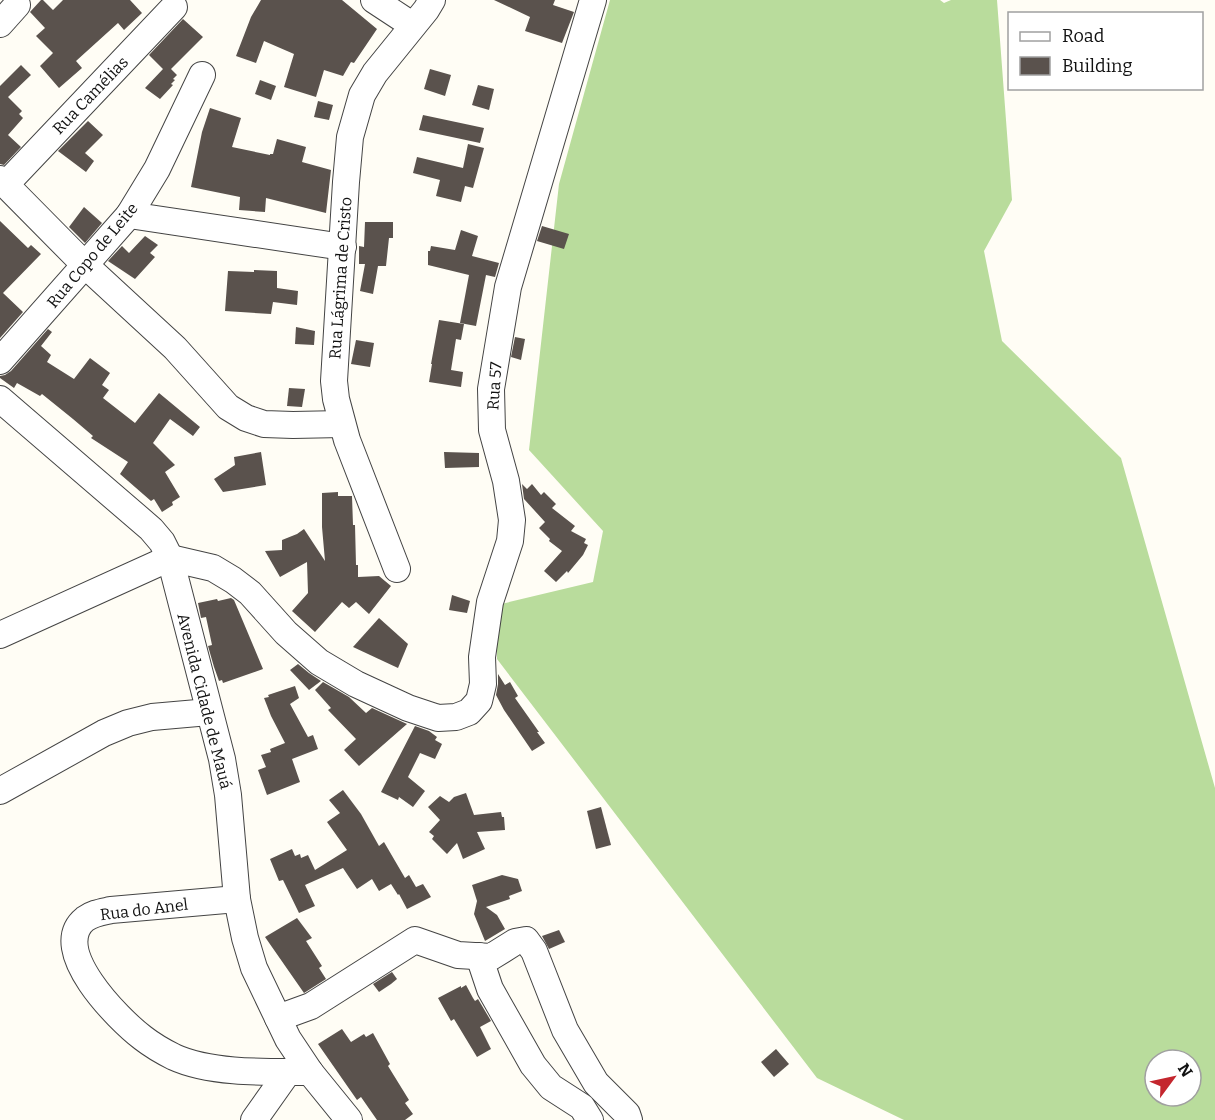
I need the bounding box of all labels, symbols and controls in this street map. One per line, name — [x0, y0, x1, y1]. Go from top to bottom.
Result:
legend — [1008, 12, 1203, 90]
text: Road — [1062, 25, 1105, 47]
street label: Rua Camélias — [49, 53, 132, 138]
text: Building — [1062, 55, 1133, 77]
street label: Rua Lágrima de Cristo — [325, 196, 356, 360]
street label: Rua Copo de Leite — [43, 199, 142, 312]
street label: Rua 57 — [483, 361, 506, 411]
street label: Avenida Cidade de Mauá — [173, 611, 236, 791]
street label: Rua do Anel — [99, 895, 190, 924]
north arrow — [1143, 1048, 1203, 1108]
text: N — [1174, 1060, 1196, 1080]

